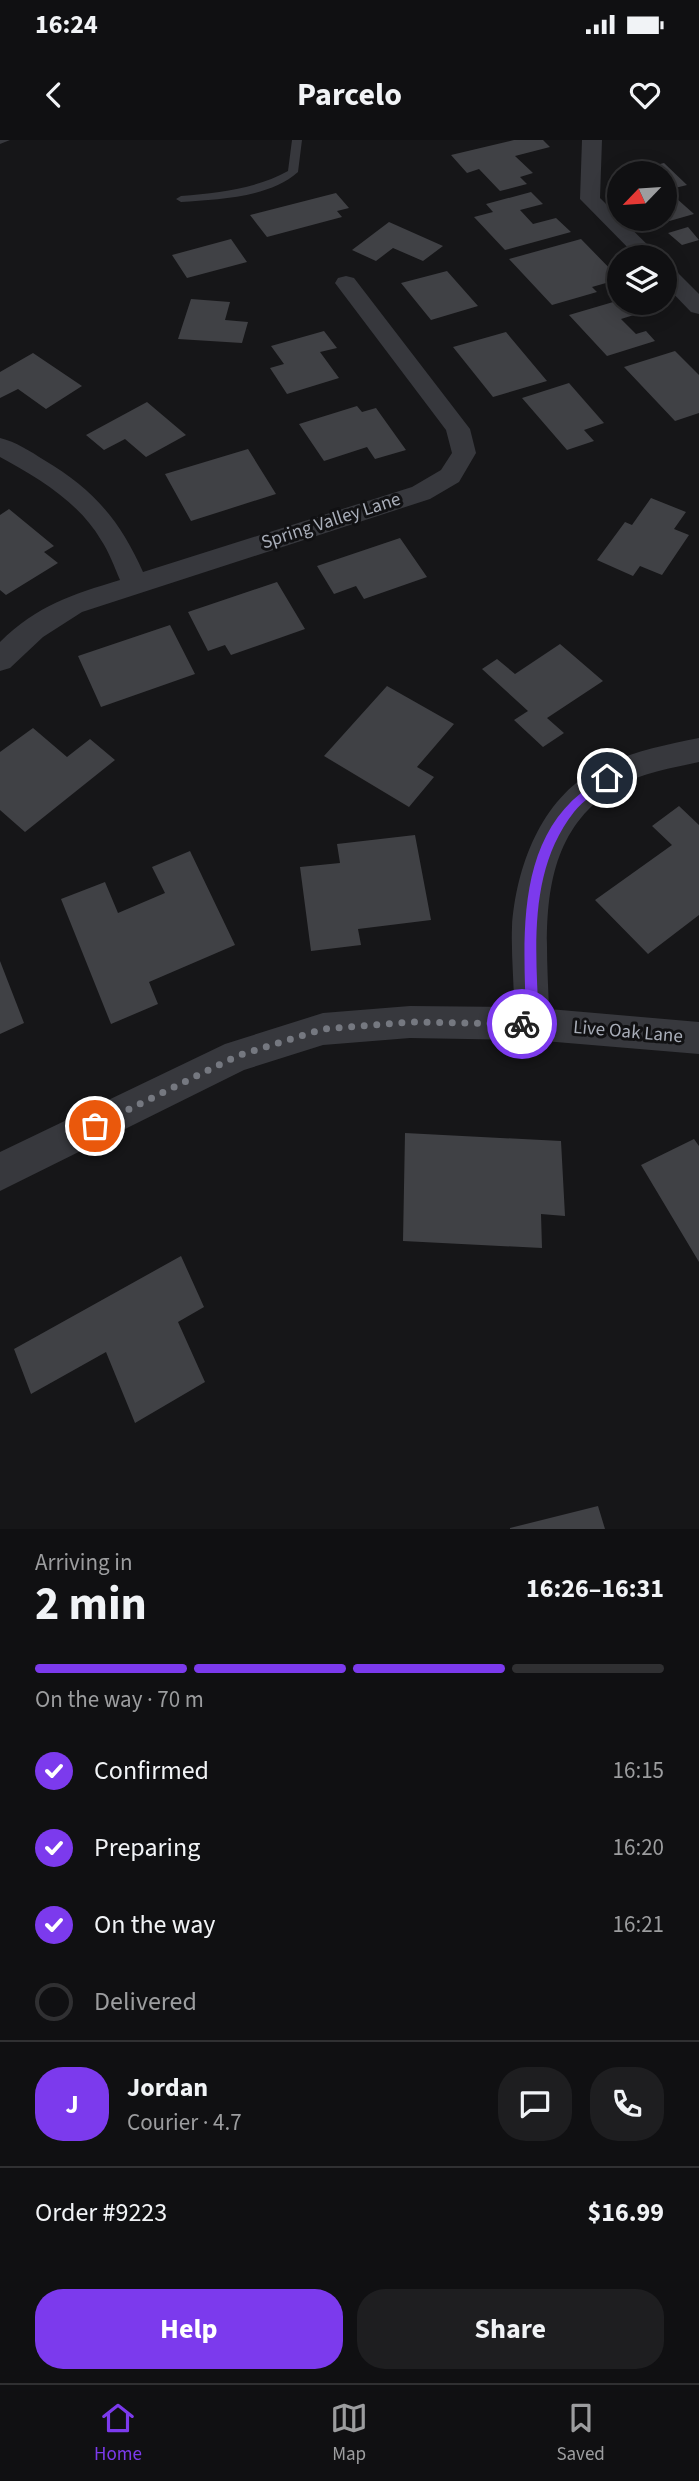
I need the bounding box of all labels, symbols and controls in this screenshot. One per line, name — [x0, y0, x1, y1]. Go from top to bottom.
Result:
text: 16:24 — [35, 6, 98, 43]
text: Parcelo — [297, 72, 402, 118]
icon: back — [35, 76, 73, 114]
icon: heart — [626, 76, 664, 114]
north arrow — [607, 161, 677, 231]
map controls — [607, 161, 677, 315]
button: layers — [607, 245, 677, 315]
street label: Spring Valley Lane — [258, 486, 404, 556]
pin — [577, 748, 637, 808]
icon: home — [588, 759, 626, 797]
courier — [487, 989, 557, 1059]
icon: bike — [503, 1005, 541, 1043]
street label: Live Oak Lane — [572, 1014, 684, 1050]
pin — [65, 1096, 125, 1156]
icon: bag — [76, 1107, 114, 1145]
text: Arriving in — [35, 1546, 133, 1579]
text: 16:26–16:31 — [526, 1570, 664, 1607]
text: 2 min — [35, 1572, 147, 1637]
text: On the way · 70 m — [35, 1683, 204, 1716]
icon: check — [35, 1752, 73, 1790]
text: Confirmed — [94, 1752, 209, 1789]
text: 16:15 — [613, 1754, 664, 1787]
icon: check — [35, 1829, 73, 1867]
text: Preparing — [94, 1829, 200, 1866]
text: 16:20 — [613, 1831, 664, 1864]
icon: check — [35, 1906, 73, 1944]
text: On the way — [94, 1906, 215, 1943]
text: 16:21 — [613, 1908, 664, 1941]
text: Delivered — [94, 1983, 197, 2020]
button: chat — [498, 2067, 572, 2141]
button: phone — [590, 2067, 664, 2141]
text: Jordan — [127, 2069, 208, 2106]
text: J — [65, 2086, 79, 2123]
text: Courier · 4.7 — [127, 2106, 242, 2139]
text: Order #9223 — [35, 2194, 167, 2231]
text: $16.99 — [588, 2194, 664, 2231]
button: Help — [35, 2289, 343, 2369]
button: Share — [357, 2289, 664, 2369]
tab: Home — [94, 2399, 142, 2468]
tab: Map — [330, 2399, 368, 2468]
tab: Saved — [556, 2399, 605, 2468]

